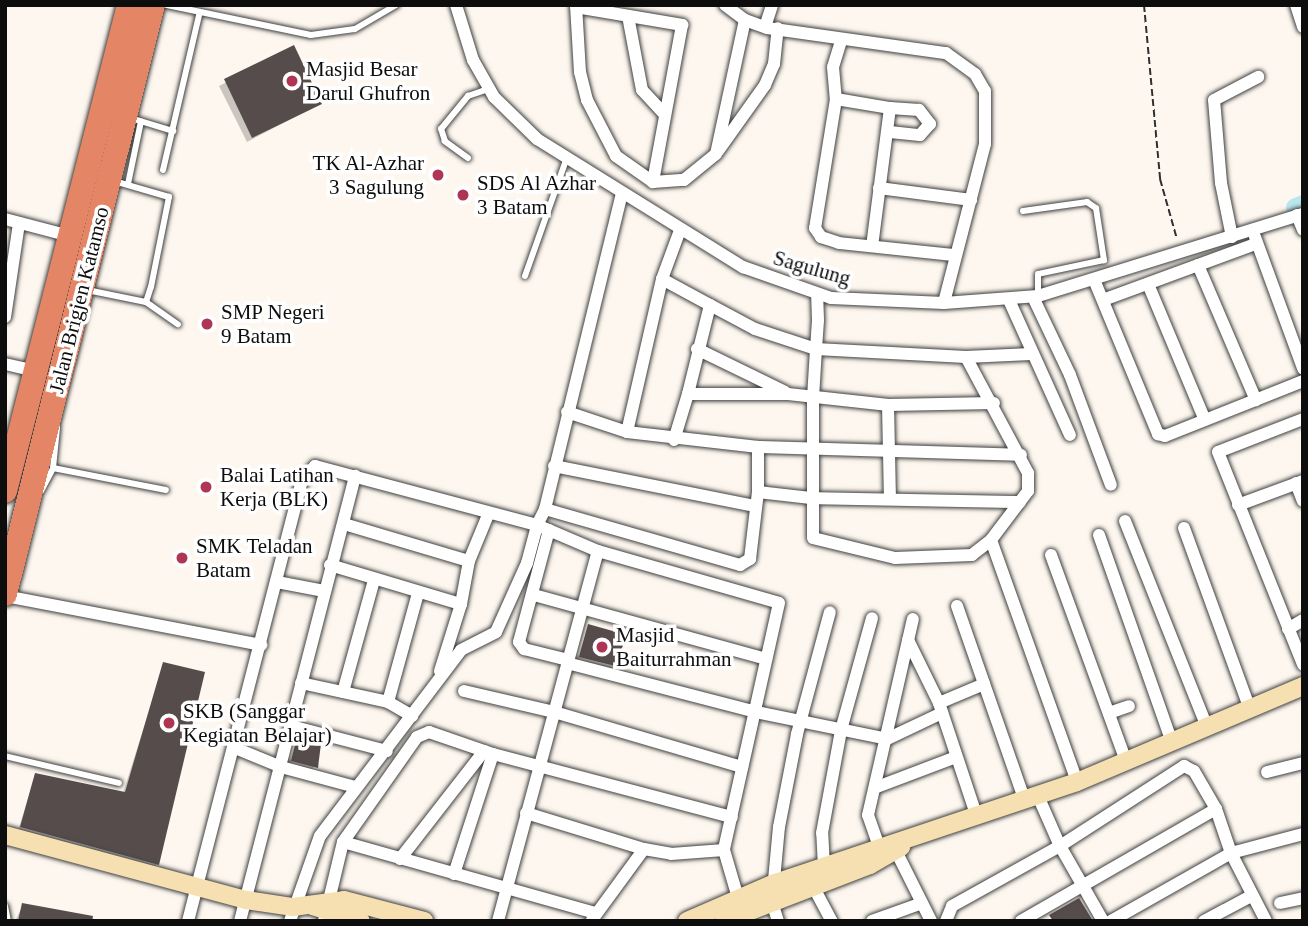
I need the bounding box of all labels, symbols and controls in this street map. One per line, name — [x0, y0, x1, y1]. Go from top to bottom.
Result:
place label: Masjid Besar Darul Ghufron — [306, 56, 430, 106]
marker: Masjid Besar Darul Ghufron — [284, 73, 300, 89]
place label: TK Al-Azhar 3 Sagulung — [311, 150, 424, 200]
marker: TK Al-Azhar 3 Sagulung — [430, 167, 446, 183]
place label: SDS Al Azhar 3 Batam — [477, 170, 598, 220]
marker: SDS Al Azhar 3 Batam — [455, 187, 471, 203]
street label: Jalan Brigjen Katamso — [44, 204, 114, 396]
street label: Sagulung — [770, 245, 854, 291]
place label: SMP Negeri 9 Batam — [221, 299, 325, 349]
marker: SMP Negeri 9 Batam — [199, 316, 215, 332]
place label: Balai Latihan Kerja (BLK) — [220, 462, 334, 512]
marker: Balai Latihan Kerja (BLK) — [198, 479, 214, 495]
place label: SMK Teladan Batam — [196, 533, 313, 583]
marker: SMK Teladan Batam — [174, 550, 190, 566]
place label: Masjid Baiturrahman — [616, 622, 731, 672]
marker: Masjid Baiturrahman — [594, 639, 610, 655]
place label: SKB (Sanggar Kegiatan Belajar) — [183, 698, 332, 748]
marker: SKB (Sanggar Kegiatan Belajar) — [161, 715, 177, 731]

